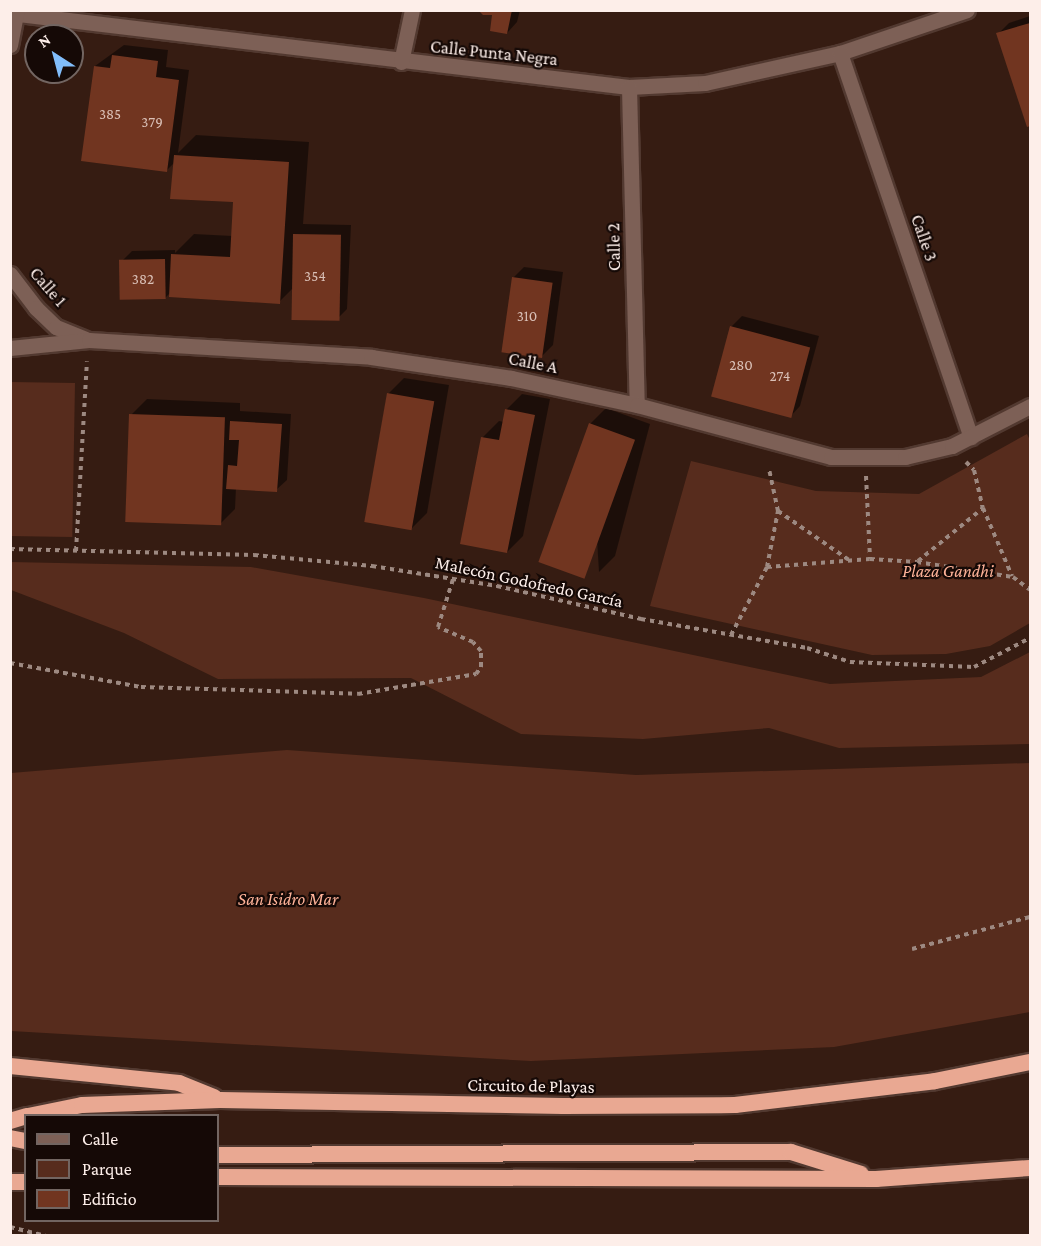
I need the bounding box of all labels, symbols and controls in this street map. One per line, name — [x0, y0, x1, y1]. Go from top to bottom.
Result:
north arrow — [24, 24, 84, 84]
text: N — [35, 31, 54, 51]
street label: Calle Punta Negra — [429, 36, 559, 70]
house number: 385 — [99, 106, 121, 124]
house number: 379 — [141, 114, 163, 132]
street label: Calle 3 — [906, 212, 942, 264]
street label: Calle 2 — [603, 223, 625, 271]
street label: Calle 1 — [25, 263, 71, 311]
house number: 354 — [304, 268, 326, 286]
house number: 382 — [132, 271, 154, 289]
house number: 310 — [517, 308, 537, 326]
street label: Calle A — [506, 348, 560, 378]
house number: 280 — [729, 357, 753, 375]
house number: 274 — [769, 368, 791, 386]
street label: Malecón Godofredo García — [433, 552, 625, 612]
park label: Plaza Gandhi — [902, 560, 994, 582]
park label: San Isidro Mar — [238, 888, 338, 910]
street label: Circuito de Playas — [467, 1074, 595, 1098]
legend — [24, 1114, 219, 1222]
text: Calle — [82, 1129, 118, 1149]
text: Parque — [82, 1159, 132, 1179]
text: Edificio — [82, 1189, 137, 1209]

